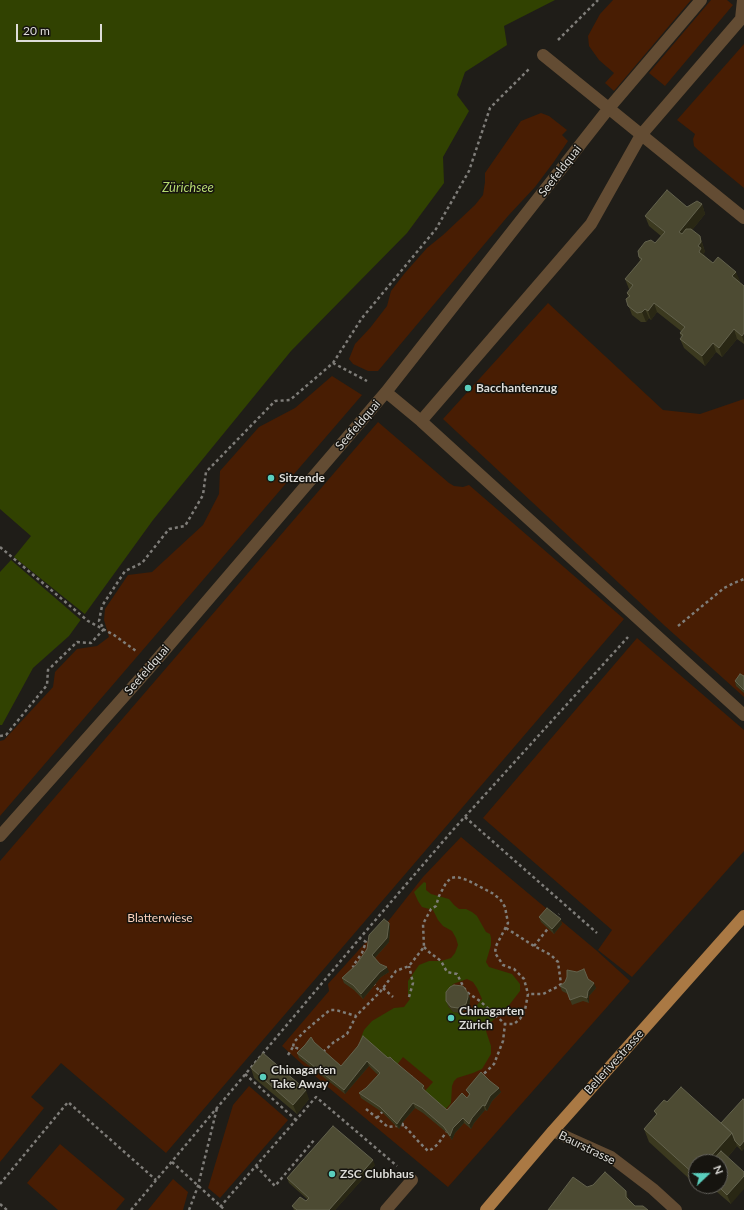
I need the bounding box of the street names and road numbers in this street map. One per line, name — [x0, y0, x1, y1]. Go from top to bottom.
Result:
street label: Seefeldquai — [535, 142, 585, 200]
street label: Seefeldquai — [332, 397, 384, 453]
street label: Seefeldquai — [121, 642, 173, 698]
street label: Bellerivestrasse — [581, 1027, 647, 1097]
street label: Baurstrasse — [556, 1128, 618, 1168]

